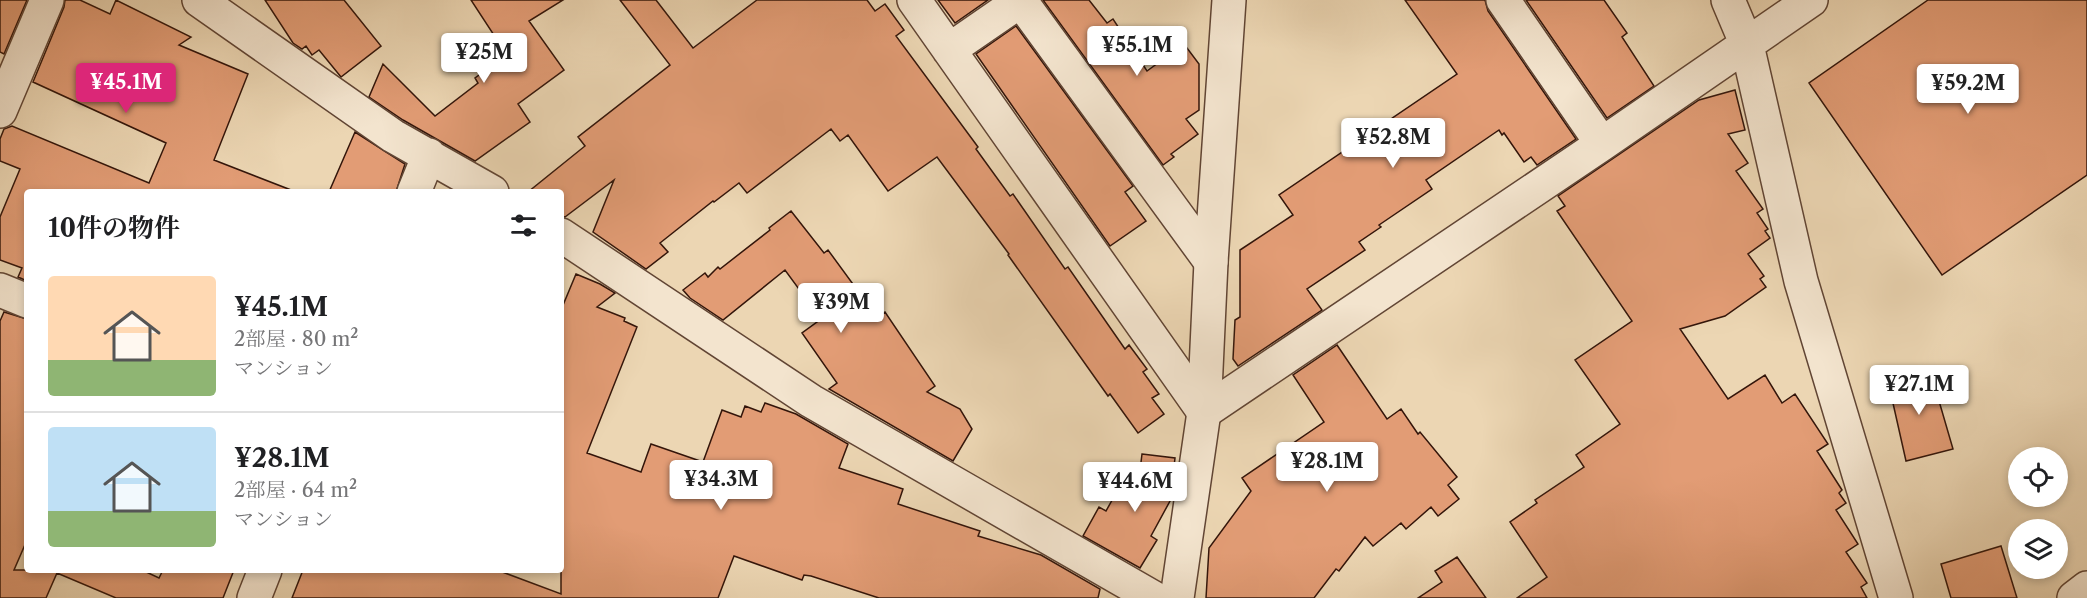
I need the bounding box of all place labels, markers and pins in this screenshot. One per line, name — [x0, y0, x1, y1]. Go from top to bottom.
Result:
pin: ¥55.1M — [1088, 26, 1186, 77]
pin: ¥25M — [448, 33, 520, 84]
pin: ¥45.1M — [77, 63, 175, 114]
pin: ¥59.2M — [1919, 64, 2017, 115]
pin: ¥52.8M — [1344, 118, 1442, 169]
pin: ¥39M — [805, 283, 877, 334]
pin: ¥27.1M — [1870, 365, 1968, 416]
pin: ¥28.1M — [1278, 442, 1376, 493]
pin: ¥34.3M — [672, 460, 770, 511]
pin: ¥44.6M — [1086, 462, 1184, 513]

